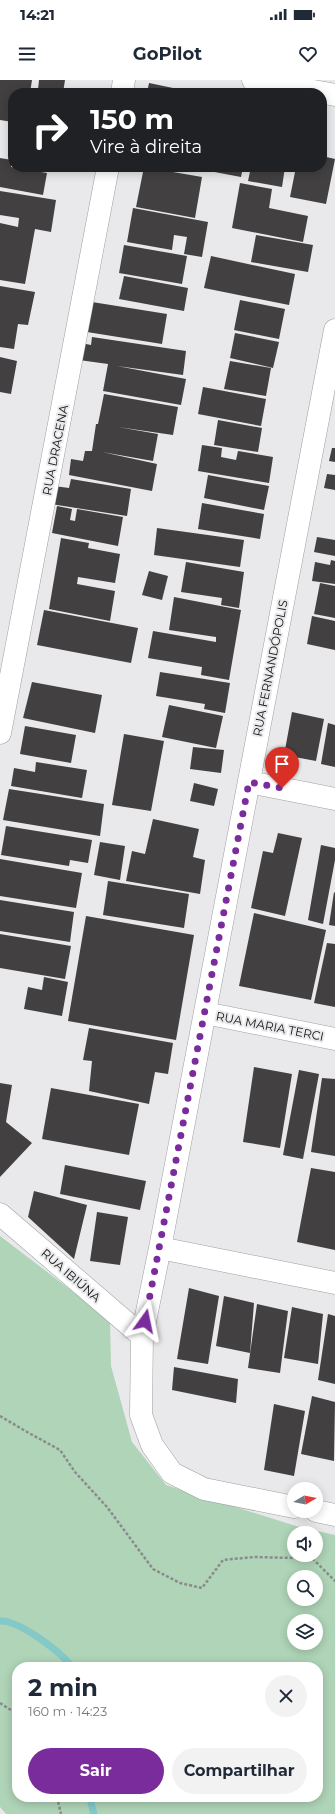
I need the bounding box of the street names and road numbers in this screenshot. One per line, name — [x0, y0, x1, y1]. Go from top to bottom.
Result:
street label: RUA DRACENA — [39, 403, 71, 496]
street label: RUA FERNANDÓPOLIS — [249, 598, 291, 738]
street label: RUA MARIA TERCI — [215, 1008, 325, 1044]
street label: RUA IBIÚNA — [38, 1245, 104, 1305]

